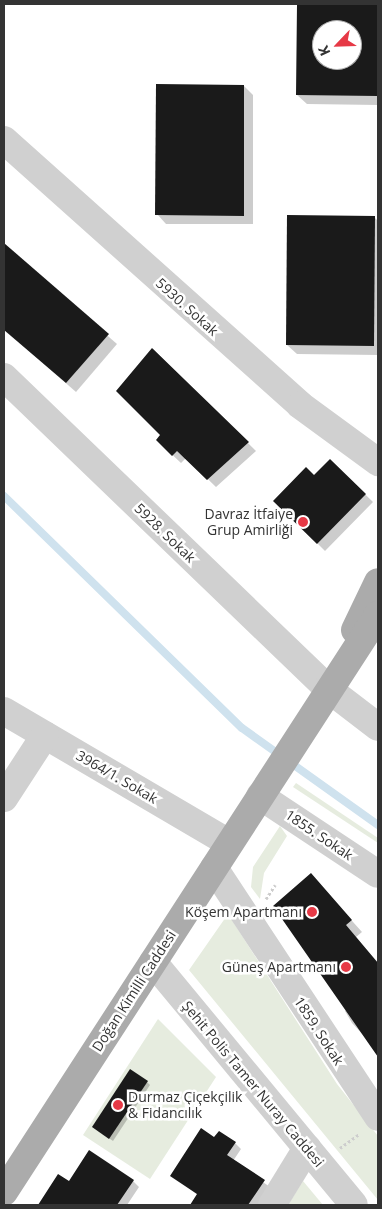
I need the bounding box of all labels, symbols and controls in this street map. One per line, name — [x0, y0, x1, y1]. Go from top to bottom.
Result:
north arrow — [312, 20, 362, 70]
text: K — [313, 43, 334, 59]
street label: 5930. Sokak — [152, 275, 222, 339]
street label: 5928. Sokak — [131, 500, 199, 566]
place label: Davraz İtfaiye Grup Amirliği — [205, 506, 293, 538]
marker: Davraz İtfaiye Grup Amirliği — [297, 516, 309, 528]
street label: 3964/1. Sokak — [73, 747, 161, 807]
street label: 1855. Sokak — [282, 806, 356, 864]
place label: Köşem Apartmanı — [185, 904, 302, 920]
marker: Köşem Apartmanı — [306, 906, 318, 918]
street label: Doğan Kimilli Caddesi — [89, 927, 179, 1055]
place label: Güneş Apartmanı — [222, 959, 336, 975]
marker: Güneş Apartmanı — [340, 961, 352, 973]
street label: 1859. Sokak — [291, 994, 347, 1068]
street label: Şehit Polis Tamer Nuray Caddesi — [179, 998, 327, 1170]
place label: Durmaz Çiçekçilik & Fidancılık — [128, 1089, 242, 1122]
marker: Durmaz Çiçekçilik & Fidancılık — [112, 1099, 124, 1111]

